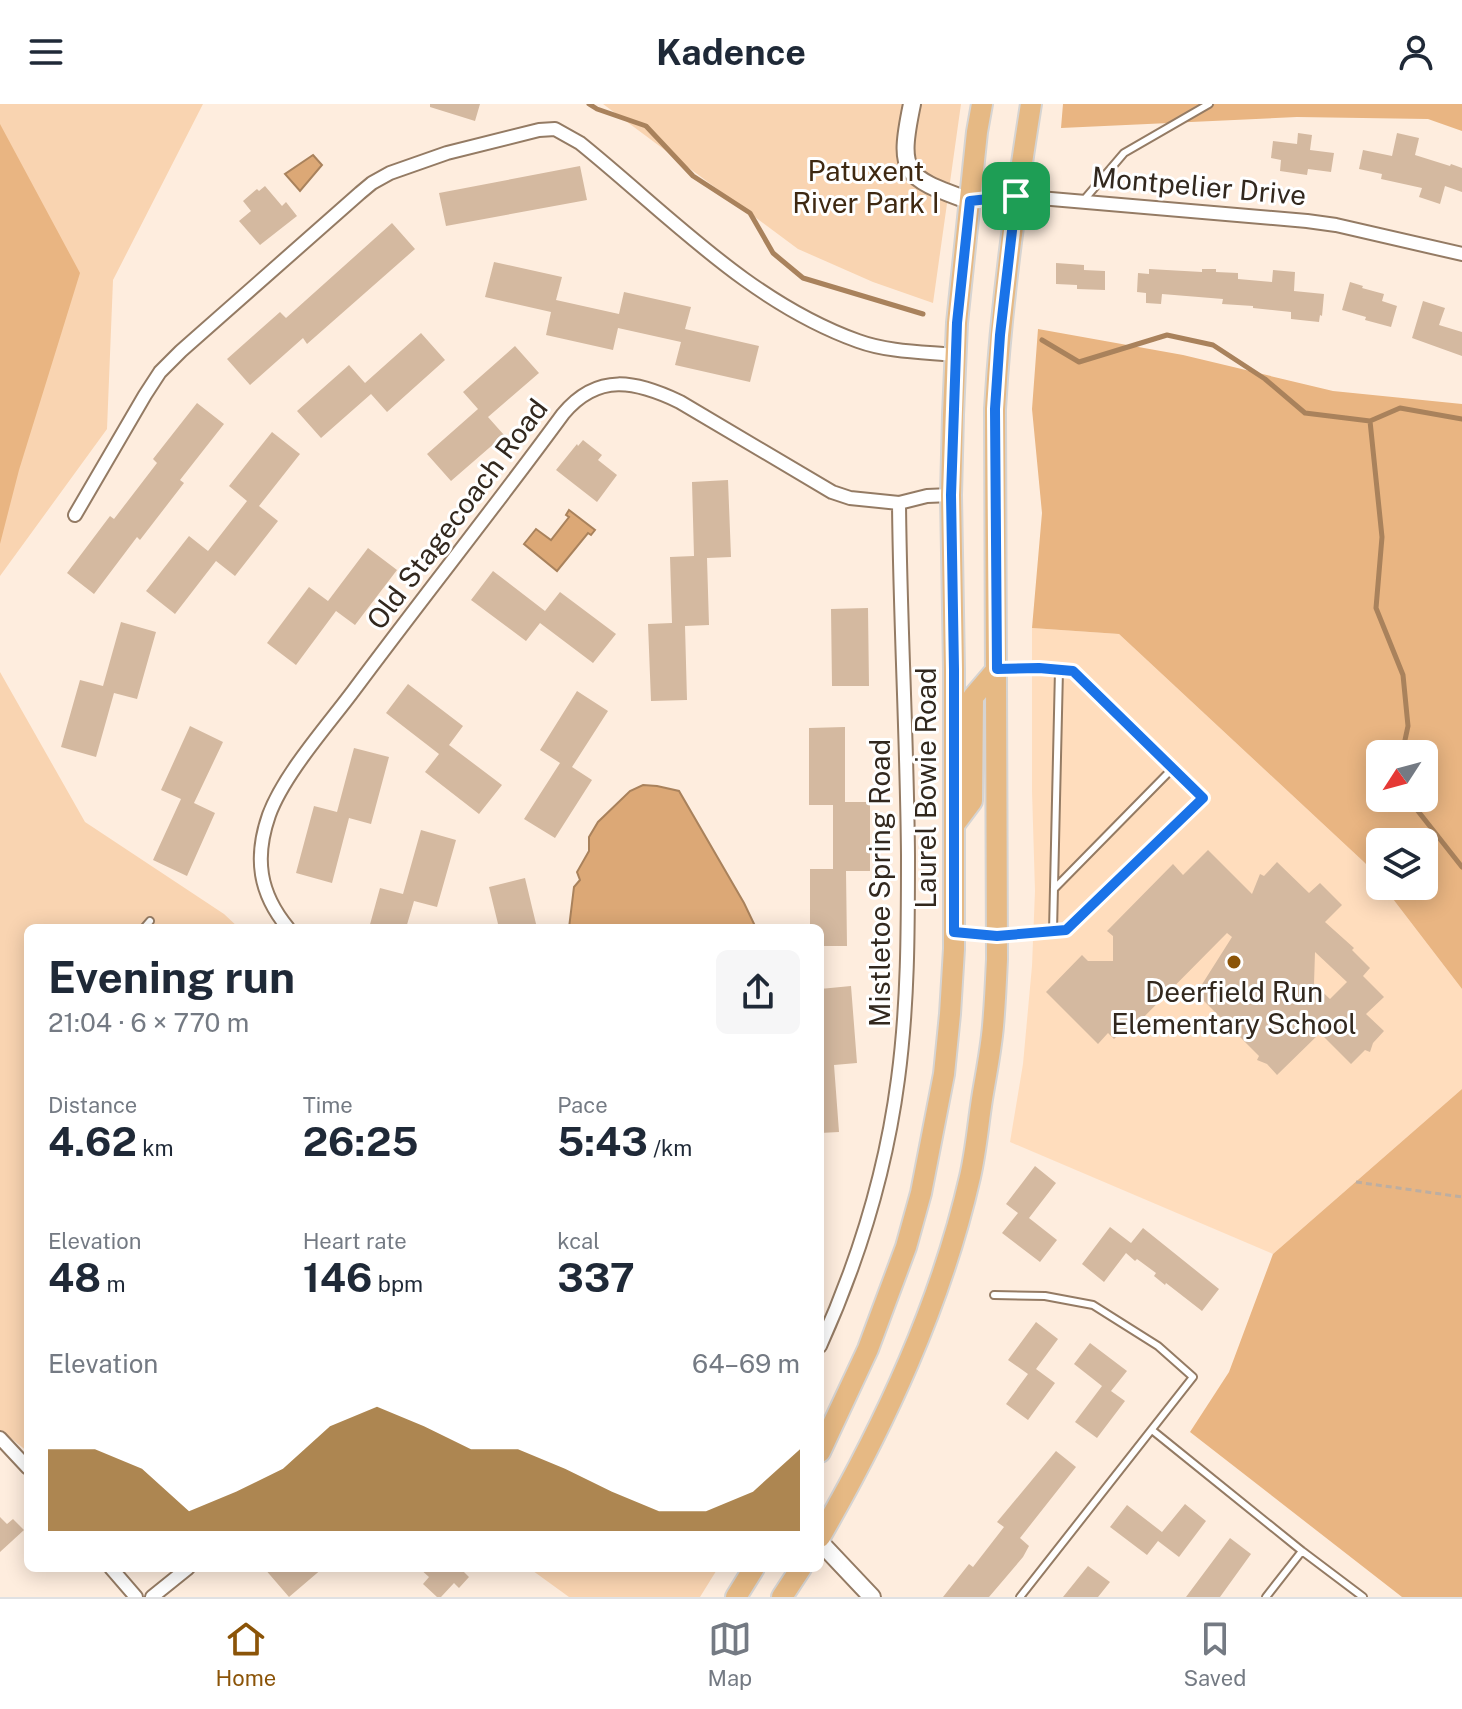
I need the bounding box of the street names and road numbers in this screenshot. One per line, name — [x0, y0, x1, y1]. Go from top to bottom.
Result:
street label: Montpelier Drive — [1090, 160, 1308, 211]
street label: Old Stagecoach Road — [359, 392, 554, 635]
street label: Laurel Bowie Road — [909, 667, 942, 909]
street label: Mistletoe Spring Road — [863, 739, 896, 1027]

